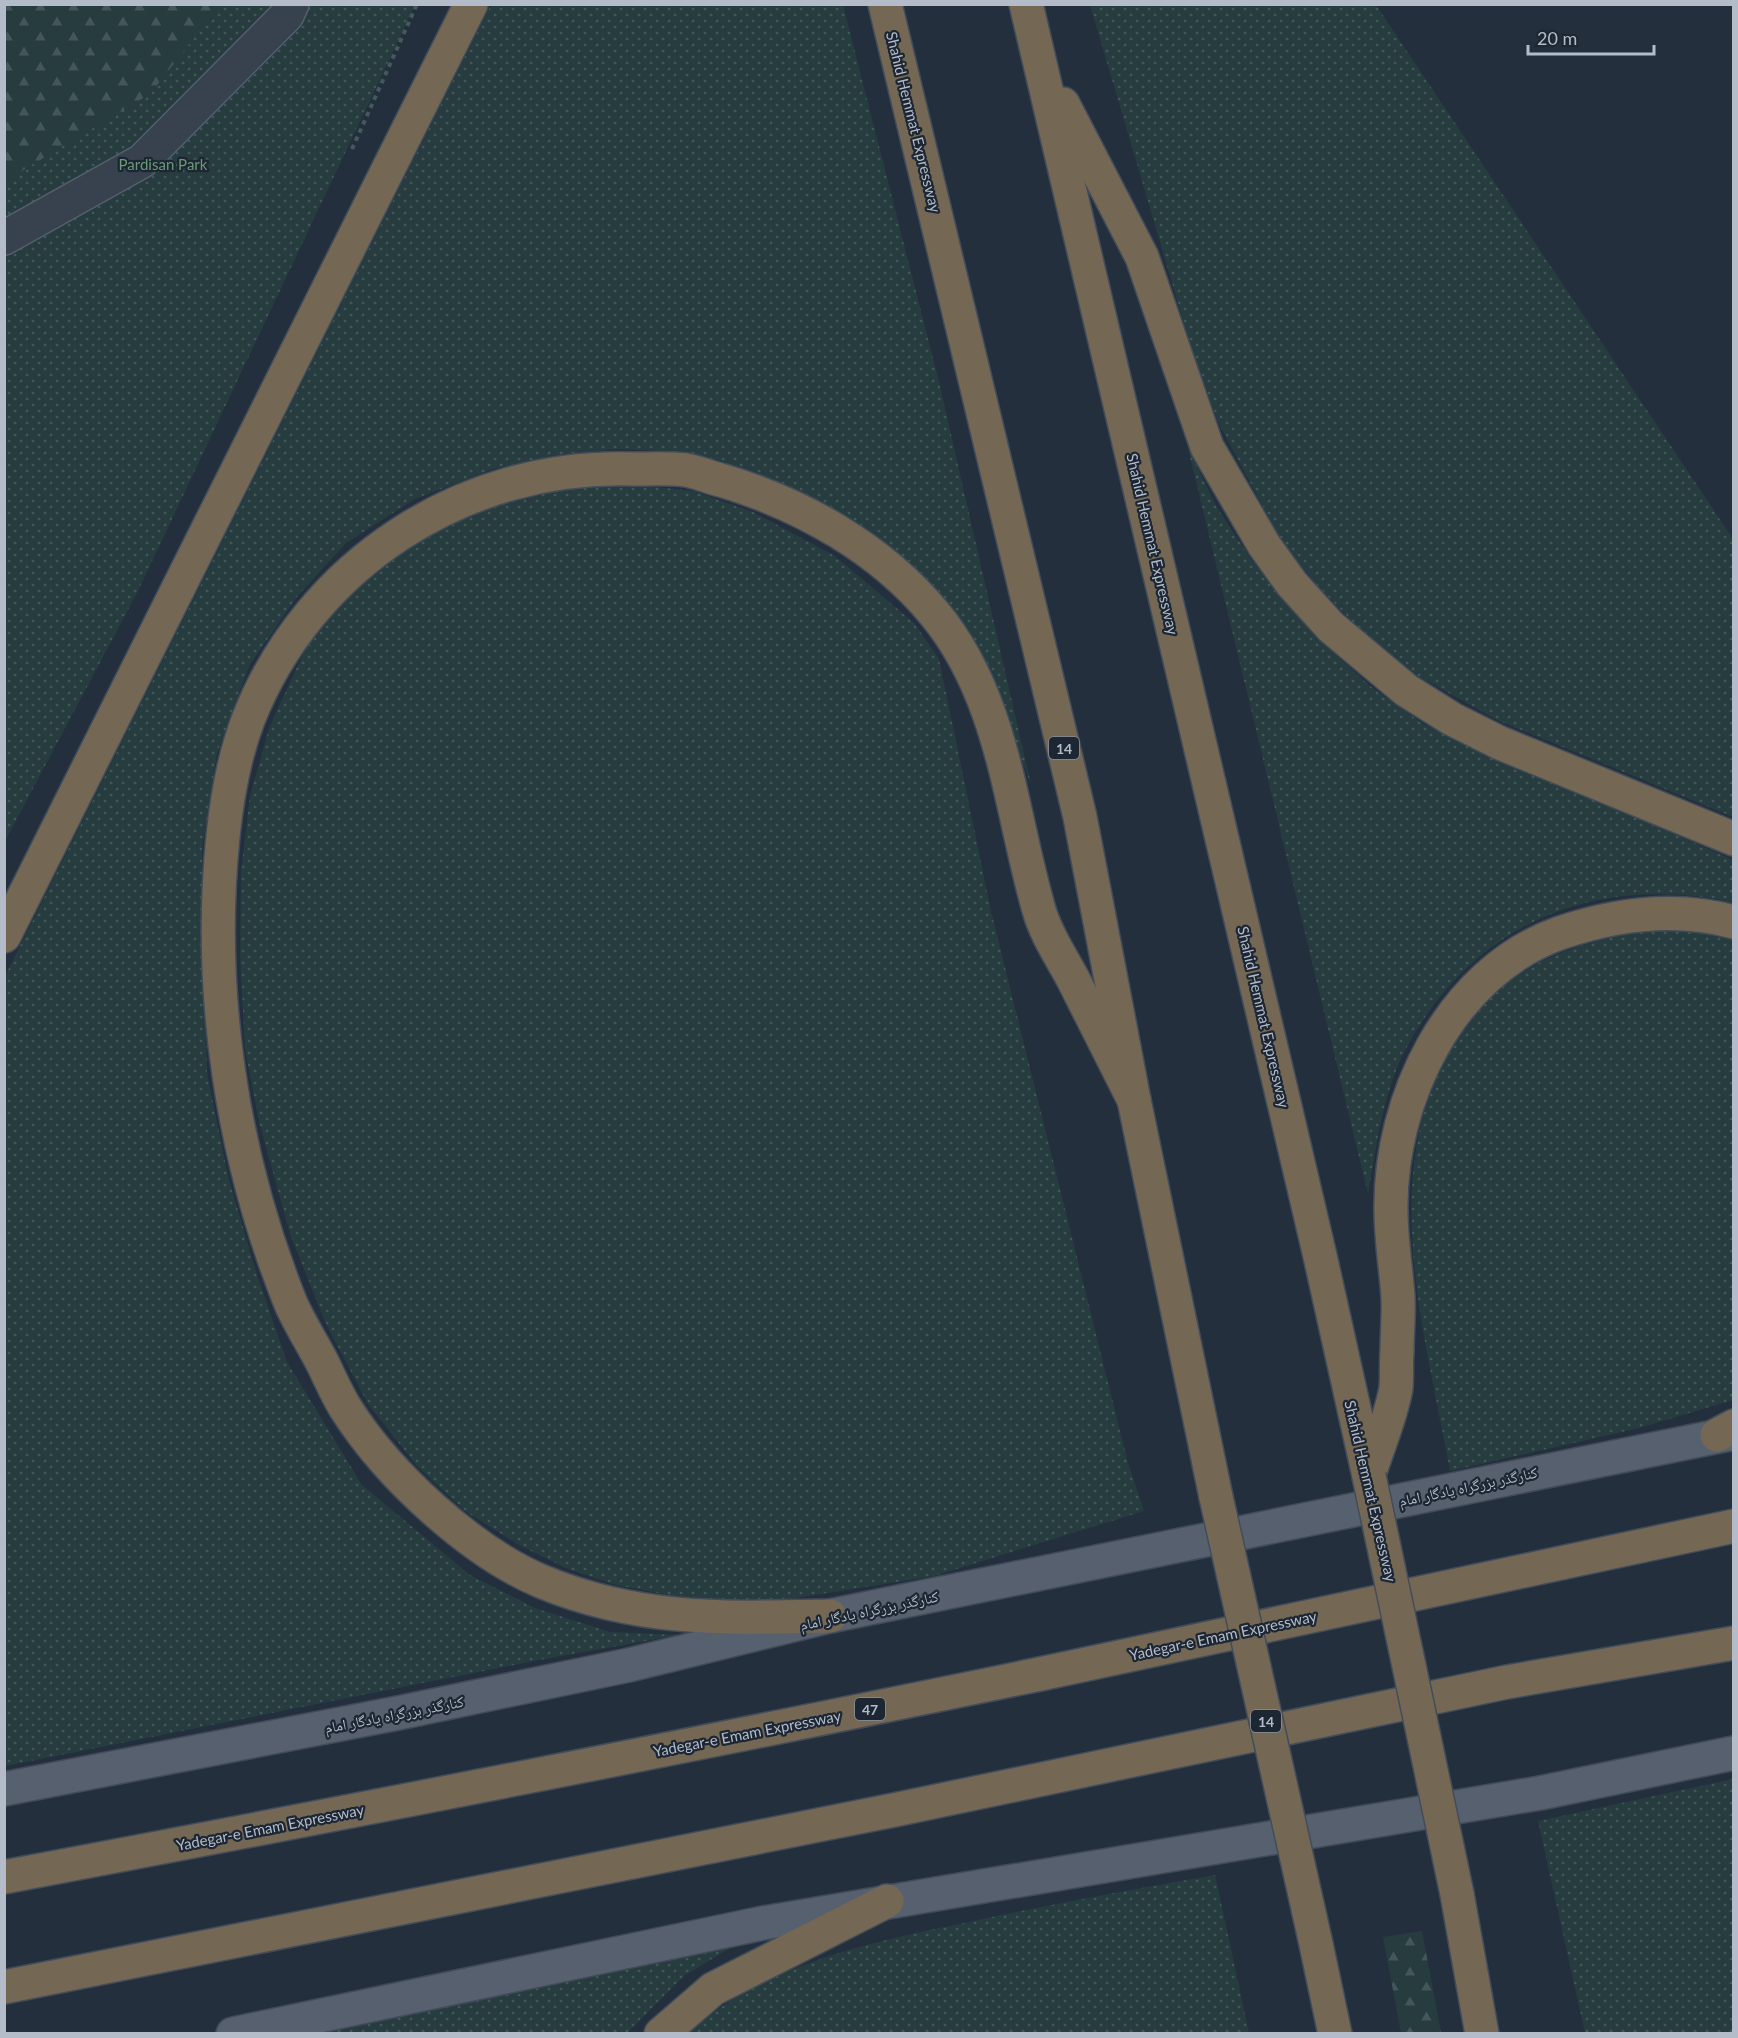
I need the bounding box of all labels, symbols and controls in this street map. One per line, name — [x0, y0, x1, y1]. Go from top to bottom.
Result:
scale bar — [1528, 18, 1654, 56]
text: 20 m — [1537, 27, 1577, 49]
street label: Shahid Hemmat Expressway — [883, 30, 945, 215]
park label: Pardisan Park — [119, 155, 208, 173]
street label: Shahid Hemmat Expressway — [1123, 451, 1183, 637]
road number: 14 — [1049, 737, 1079, 759]
street label: Shahid Hemmat Expressway — [1234, 924, 1294, 1110]
street label: Shahid Hemmat Expressway — [1341, 1398, 1401, 1584]
street label: کنارگذر بزرگراه یادگار امام — [1397, 1463, 1539, 1511]
street label: کنارگذر بزرگراه یادگار امام — [798, 1587, 940, 1635]
street label: Yadegar-e Emam Expressway — [1128, 1606, 1319, 1664]
street label: کنارگذر بزرگراه یادگار امام — [323, 1692, 465, 1738]
road number: 47 — [855, 1698, 885, 1720]
street label: Yadegar-e Emam Expressway — [652, 1706, 843, 1760]
road number: 14 — [1251, 1710, 1281, 1732]
street label: Yadegar-e Emam Expressway — [175, 1800, 366, 1854]

